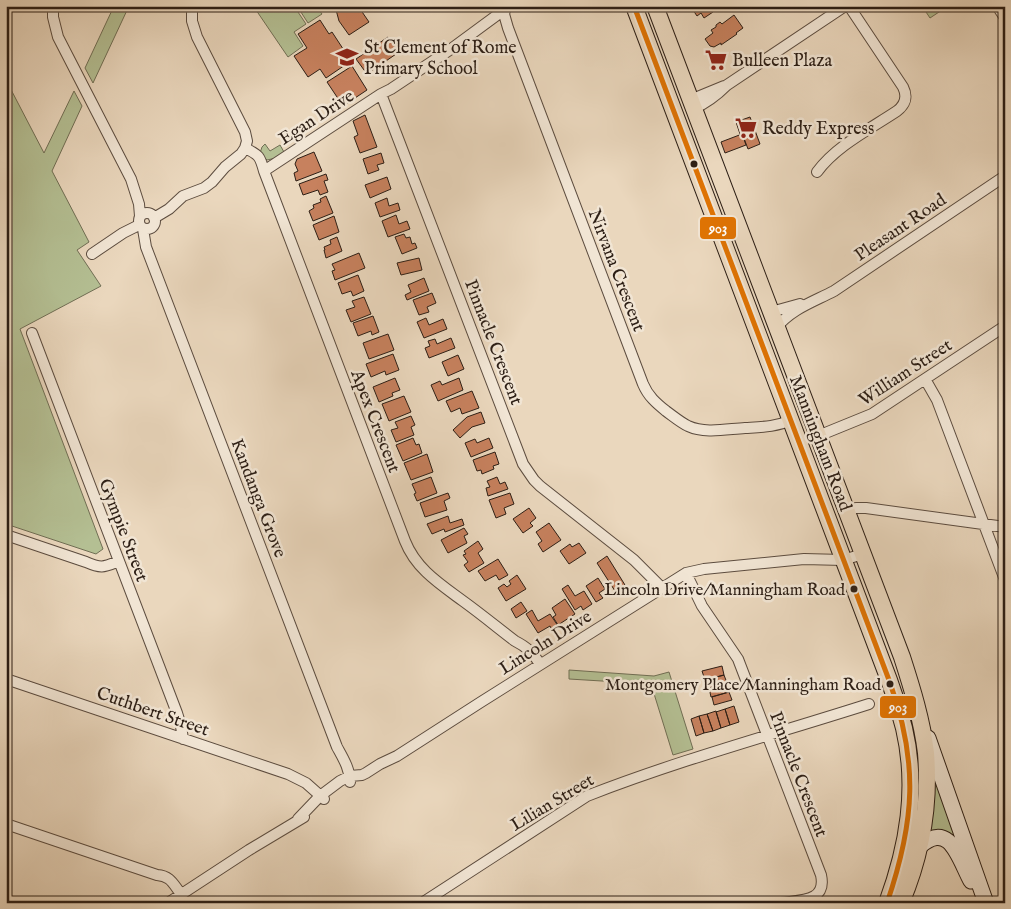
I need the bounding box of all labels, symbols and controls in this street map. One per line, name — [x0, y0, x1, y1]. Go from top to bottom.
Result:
place label: St Clement of Rome Primary School — [364, 37, 517, 81]
school or university icon: St Clement of Rome Primary School — [334, 44, 360, 70]
supermarket icon: Bulleen Plaza — [703, 47, 729, 73]
place label: Bulleen Plaza — [732, 50, 833, 73]
street label: Egan Drive — [275, 85, 359, 151]
supermarket icon: Reddy Express — [733, 115, 759, 141]
place label: Reddy Express — [762, 118, 874, 141]
unlabelled marker — [689, 159, 699, 169]
street label: Pleasant Road — [851, 189, 951, 267]
street label: Nirvana Crescent — [582, 206, 650, 335]
line badge: 903 — [699, 216, 737, 240]
text: 903 — [708, 220, 727, 238]
street label: Pinnacle Crescent — [458, 277, 527, 409]
street label: William Street — [855, 334, 957, 412]
street label: Apex Crescent — [344, 366, 405, 476]
street label: Manningham Road — [783, 372, 856, 515]
street label: Kandanga Grove — [224, 436, 291, 561]
street label: Gympie Street — [92, 476, 153, 585]
place label: Lincoln Drive/Manningham Road — [604, 580, 846, 601]
marker: Lincoln Drive/Manningham Road — [849, 584, 859, 594]
street label: Lincoln Drive — [495, 606, 596, 681]
place label: Montgomery Place/Manningham Road — [605, 675, 882, 696]
marker: Montgomery Place/Manningham Road — [885, 679, 895, 689]
street label: Cuthbert Street — [93, 682, 212, 742]
line badge: 903 — [879, 695, 917, 719]
text: 903 — [888, 699, 907, 717]
street label: Pinnacle Crescent — [763, 709, 832, 841]
street label: Lilian Street — [507, 769, 599, 837]

